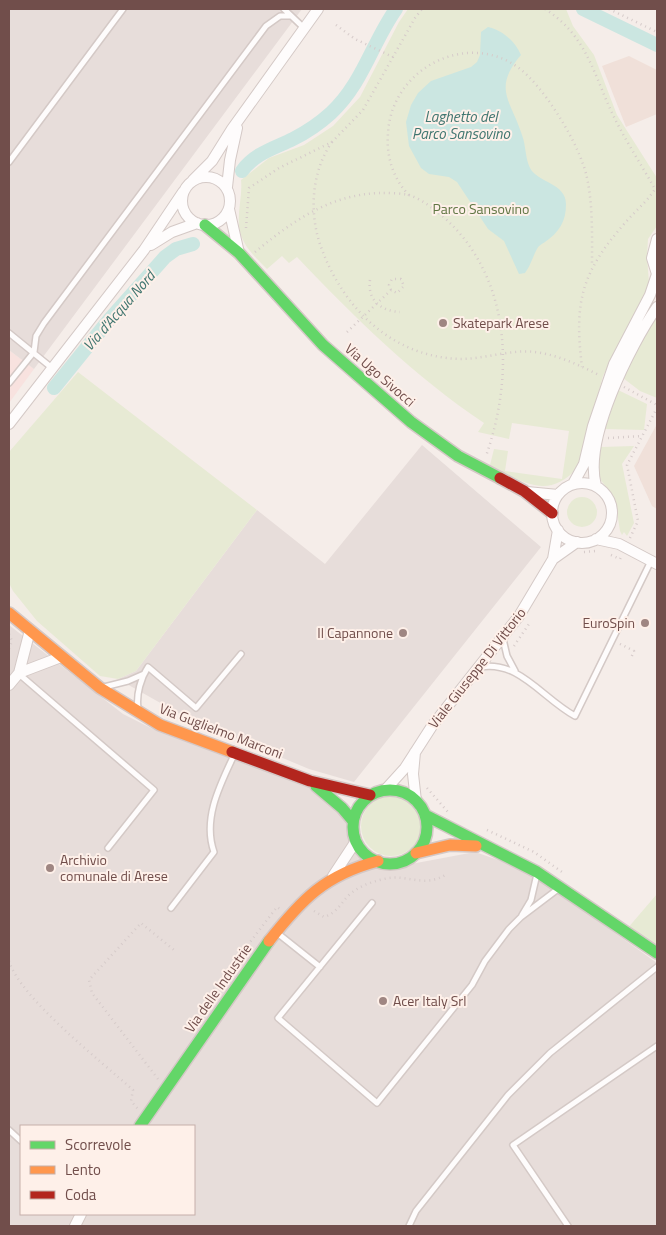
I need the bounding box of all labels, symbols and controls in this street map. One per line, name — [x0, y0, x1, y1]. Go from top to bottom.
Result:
water label: Laghetto del Parco Sansovino — [412, 105, 510, 145]
park label: Parco Sansovino — [432, 198, 530, 219]
water label: Via d'Acqua Nord — [77, 264, 161, 356]
place label: Skatepark Arese — [453, 312, 549, 333]
marker: Skatepark Arese — [437, 317, 449, 329]
street label: Via Ugo Sivocci — [340, 338, 420, 411]
street label: Viale Giuseppe Di Vittorio — [423, 603, 530, 733]
place label: EuroSpin — [582, 612, 635, 633]
marker: EuroSpin — [639, 617, 651, 629]
place label: Il Capannone — [317, 622, 393, 643]
marker: Il Capannone — [397, 627, 409, 639]
street label: Via Guglielmo Marconi — [156, 697, 286, 764]
place label: Archivio comunale di Arese — [60, 849, 168, 886]
marker: Archivio comunale di Arese — [44, 862, 56, 874]
street label: Via delle Industrie — [179, 939, 256, 1037]
place label: Acer Italy Srl — [393, 990, 466, 1011]
marker: Acer Italy Srl — [377, 995, 389, 1007]
legend — [20, 1125, 195, 1215]
text: Scorrevole — [65, 1133, 131, 1156]
text: Lento — [65, 1158, 101, 1181]
text: Coda — [65, 1183, 97, 1206]

